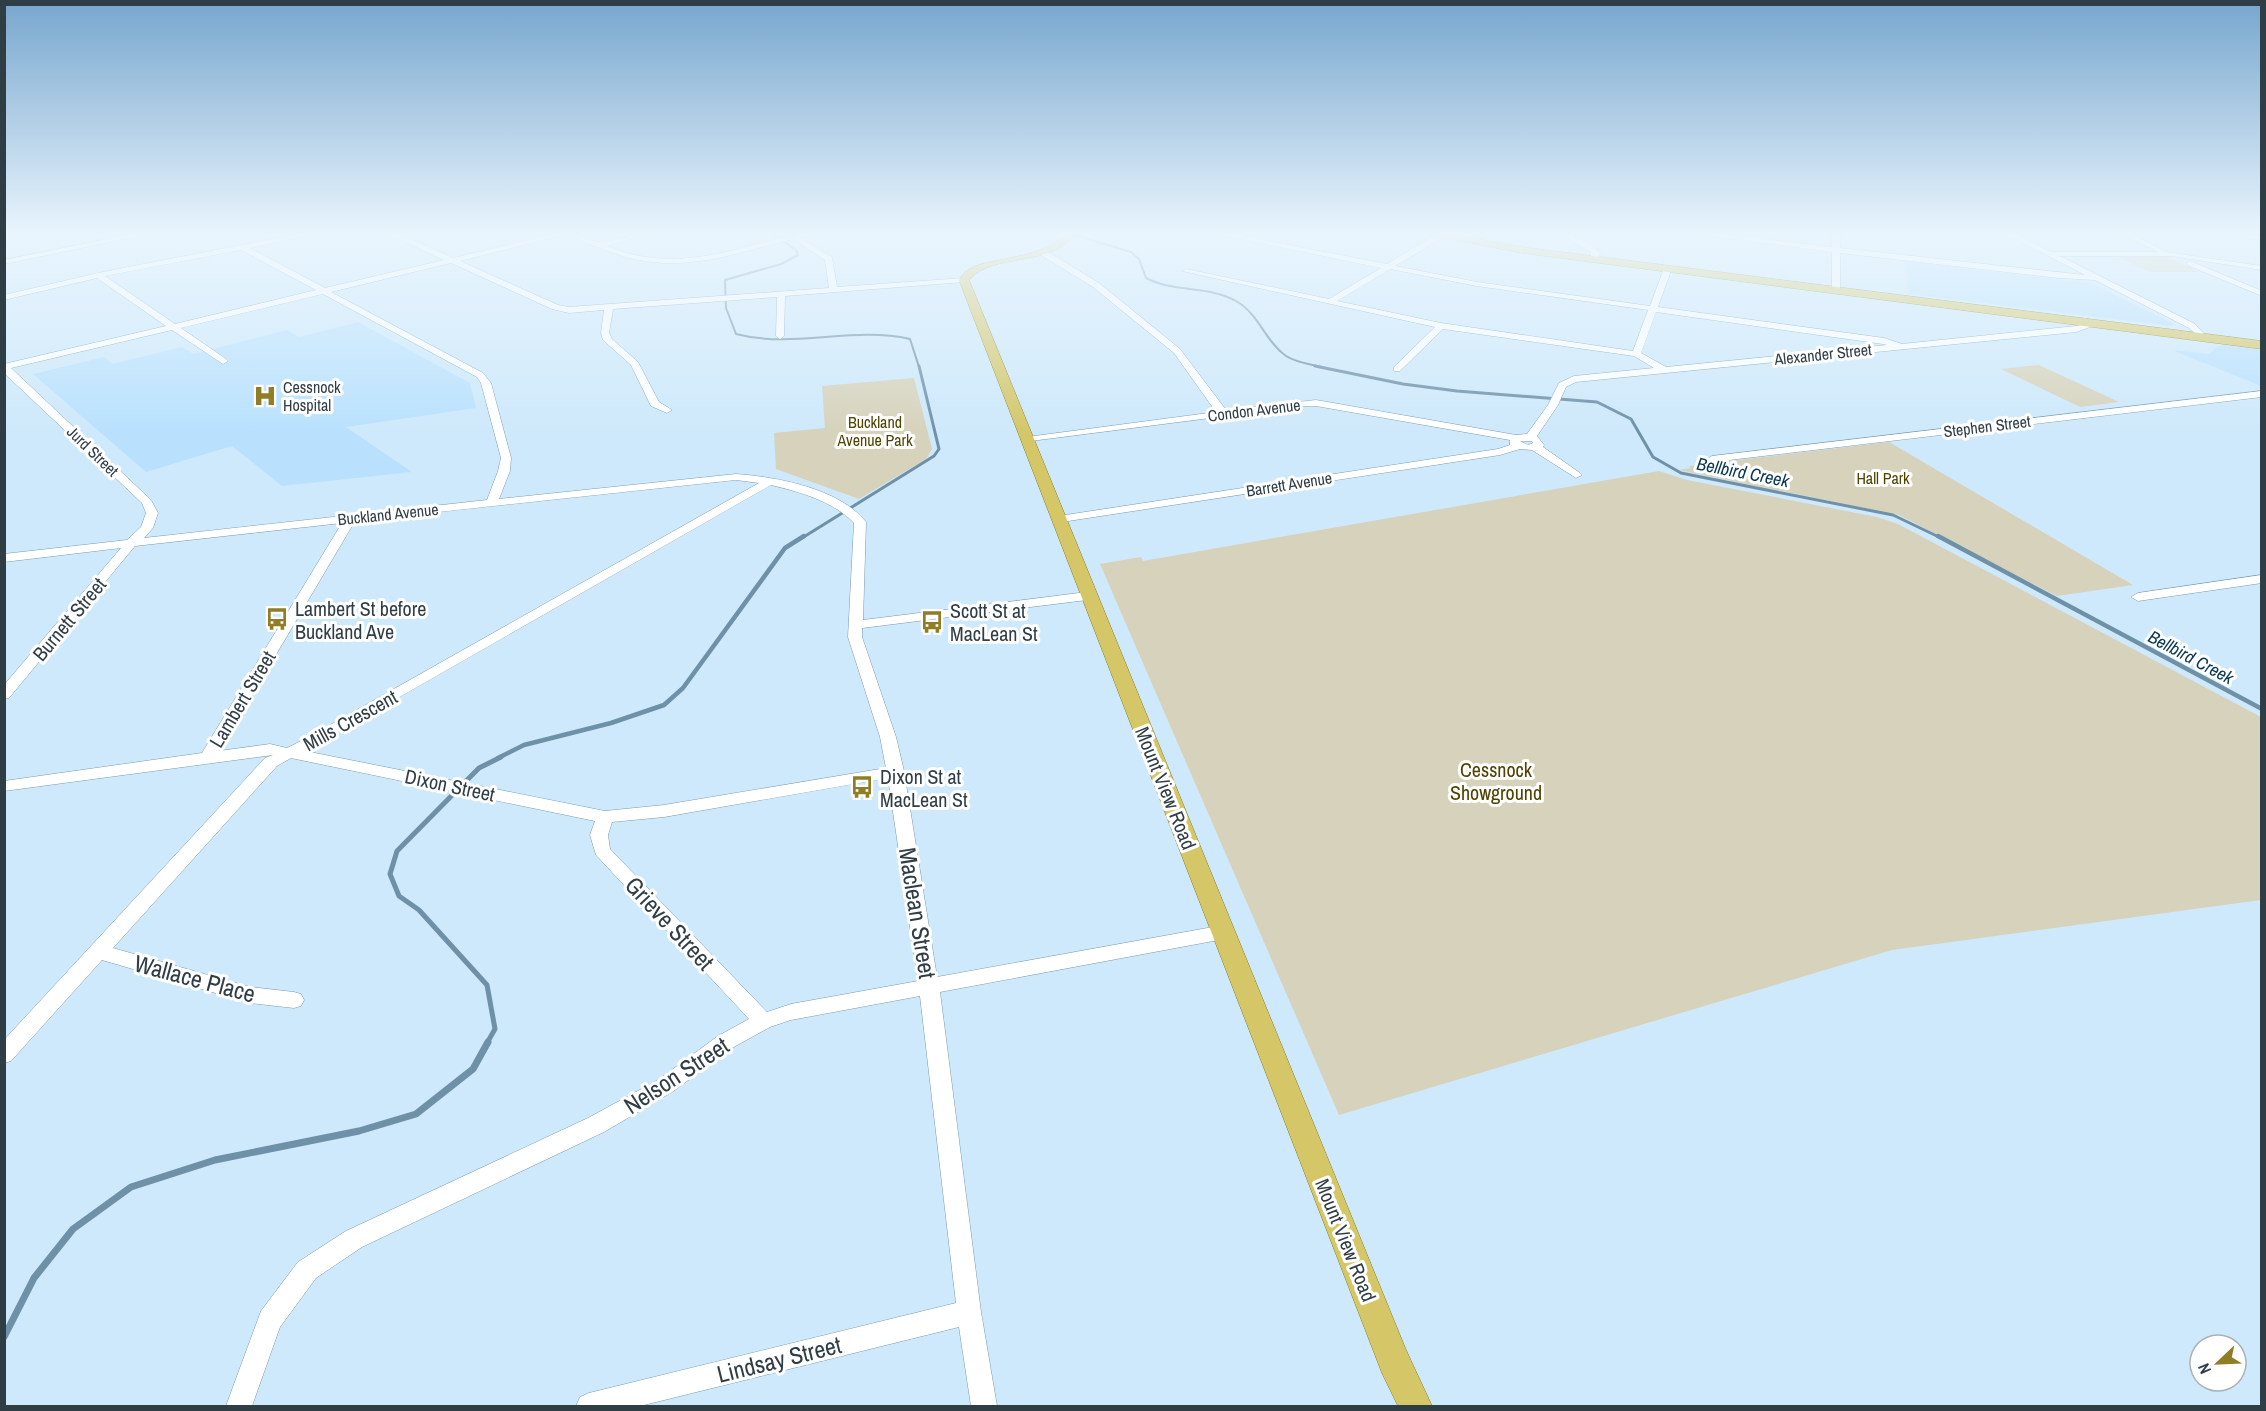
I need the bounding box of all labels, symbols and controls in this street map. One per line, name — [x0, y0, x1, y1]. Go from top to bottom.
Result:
street label: Alexander Street — [1772, 338, 1873, 370]
place label: Cessnock Hospital — [283, 376, 341, 416]
hospital icon: Cessnock Hospital — [252, 383, 278, 409]
street label: Condon Avenue — [1206, 393, 1302, 427]
street label: Stephen Street — [1942, 410, 2032, 442]
park label: Buckland Avenue Park — [837, 411, 913, 451]
street label: Jurd Street — [62, 421, 124, 481]
water label: Bellbird Creek — [1695, 451, 1792, 493]
street label: Barrett Avenue — [1245, 466, 1333, 502]
park label: Hall Park — [1856, 467, 1910, 489]
street label: Buckland Avenue — [337, 498, 439, 530]
street label: Burnett Street — [26, 571, 112, 666]
place label: Lambert St before Buckland Ave — [295, 595, 426, 645]
place label: Scott St at MacLean St — [950, 597, 1038, 647]
bus stop icon: Lambert St before Buckland Ave — [264, 606, 290, 632]
bus stop icon: Scott St at MacLean St — [919, 609, 945, 635]
water label: Bellbird Creek — [2144, 624, 2239, 690]
street label: Lambert Street — [202, 645, 282, 752]
street label: Mills Crescent — [298, 683, 402, 757]
street label: Mount View Road — [1129, 723, 1203, 853]
park label: Cessnock Showground — [1450, 756, 1542, 806]
street label: Dixon Street — [403, 762, 498, 808]
place label: Dixon St at MacLean St — [880, 763, 968, 813]
bus stop icon: Dixon St at MacLean St — [849, 774, 875, 800]
street label: Maclean Street — [892, 845, 944, 981]
street label: Grieve Street — [618, 869, 722, 977]
street label: Wallace Place — [131, 947, 259, 1009]
street label: Nelson Street — [617, 1029, 735, 1121]
street label: Mount View Road — [1309, 1175, 1383, 1305]
street label: Lindsay Street — [714, 1328, 845, 1390]
north arrow — [2188, 1333, 2248, 1393]
text: N — [2192, 1360, 2216, 1378]

